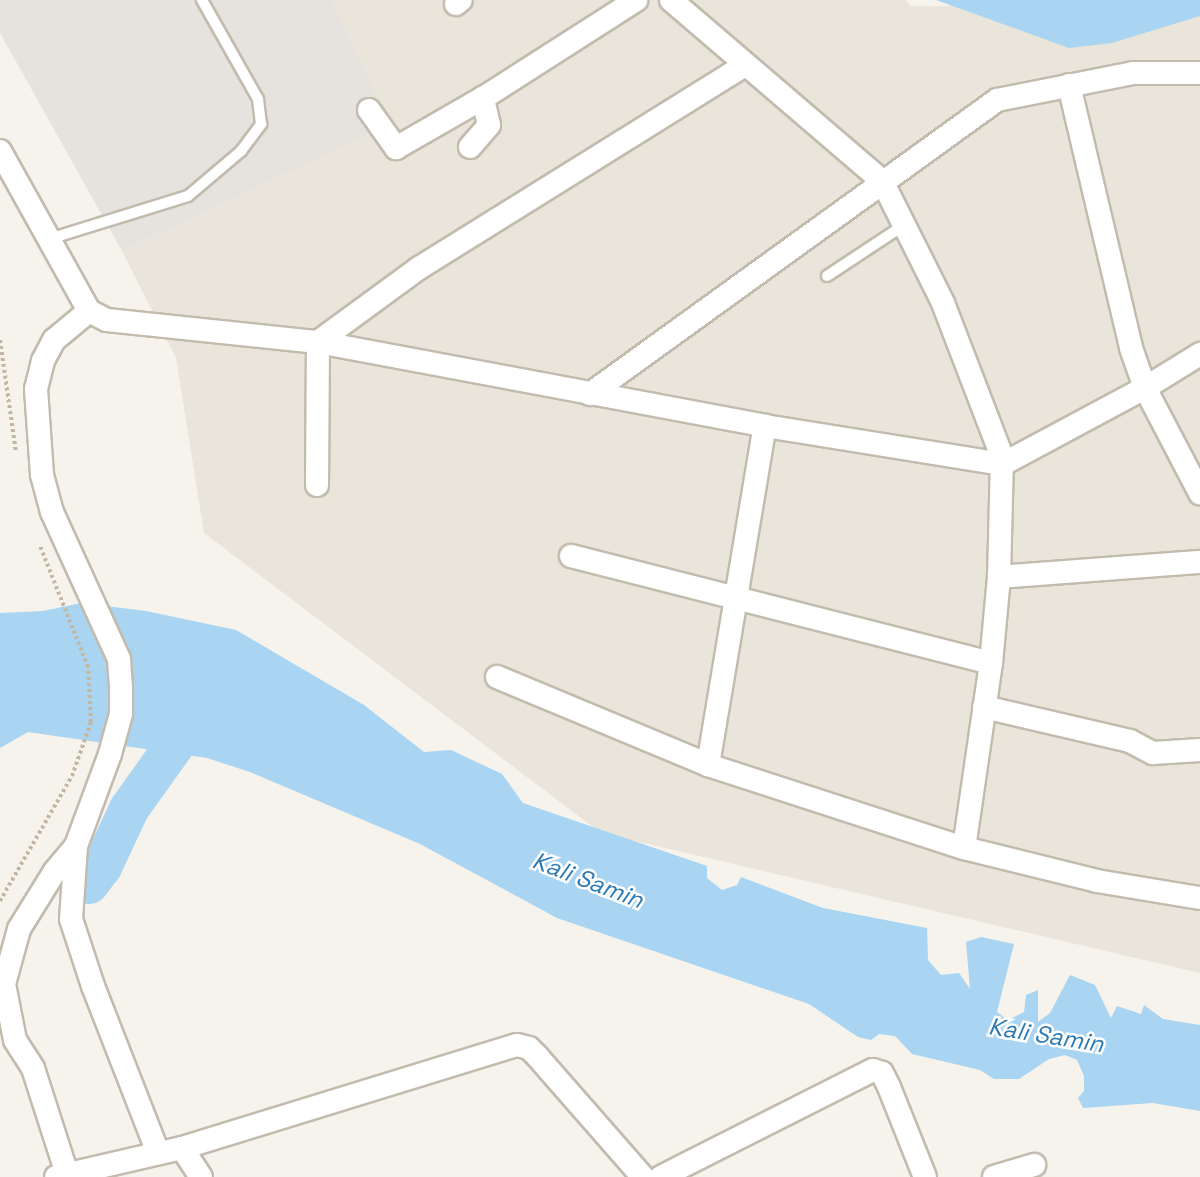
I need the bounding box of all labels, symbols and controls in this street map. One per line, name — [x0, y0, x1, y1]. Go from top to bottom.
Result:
water label: Kali Samin — [529, 846, 647, 914]
water label: Kali Samin — [986, 1012, 1106, 1058]

